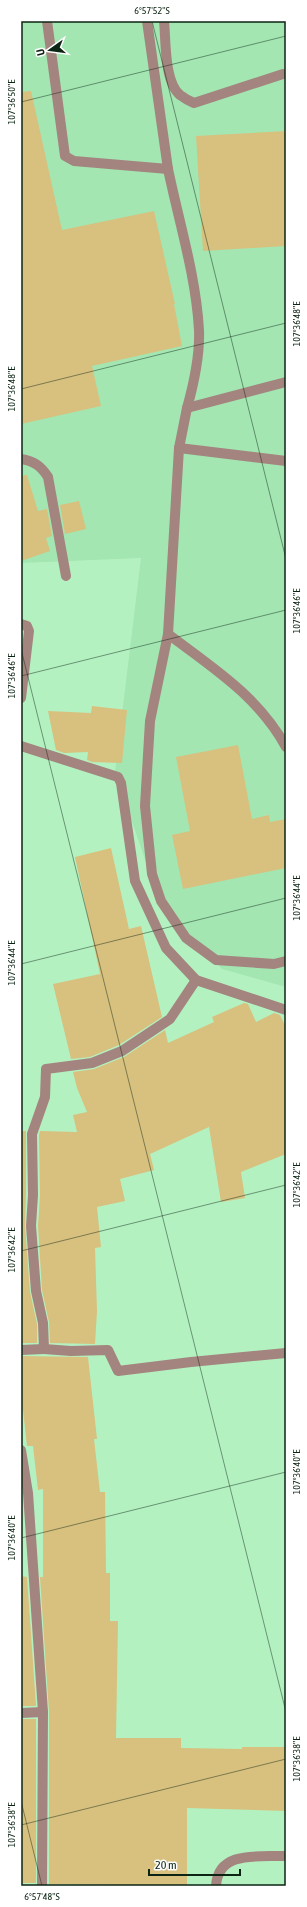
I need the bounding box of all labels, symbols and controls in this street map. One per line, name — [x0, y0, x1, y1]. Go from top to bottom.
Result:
text: 6°57'52"S — [134, 5, 170, 16]
north arrow — [30, 30, 70, 70]
text: U — [34, 48, 47, 57]
text: 107°36'50"E — [6, 79, 17, 124]
text: 107°36'48"E — [291, 301, 302, 346]
text: 107°36'48"E — [6, 366, 17, 411]
text: 107°36'46"E — [291, 588, 302, 633]
text: 107°36'46"E — [6, 653, 17, 698]
text: 107°36'44"E — [291, 875, 302, 920]
text: 107°36'44"E — [6, 940, 17, 985]
text: 107°36'42"E — [291, 1162, 302, 1207]
text: 107°36'42"E — [6, 1227, 17, 1272]
text: 107°36'40"E — [291, 1449, 302, 1494]
text: 107°36'40"E — [6, 1515, 17, 1560]
text: 107°36'38"E — [291, 1736, 302, 1781]
text: 107°36'38"E — [6, 1802, 17, 1847]
scale bar — [149, 1851, 240, 1877]
text: 20 m — [155, 1858, 177, 1872]
text: 6°57'48"S — [24, 1891, 60, 1902]

